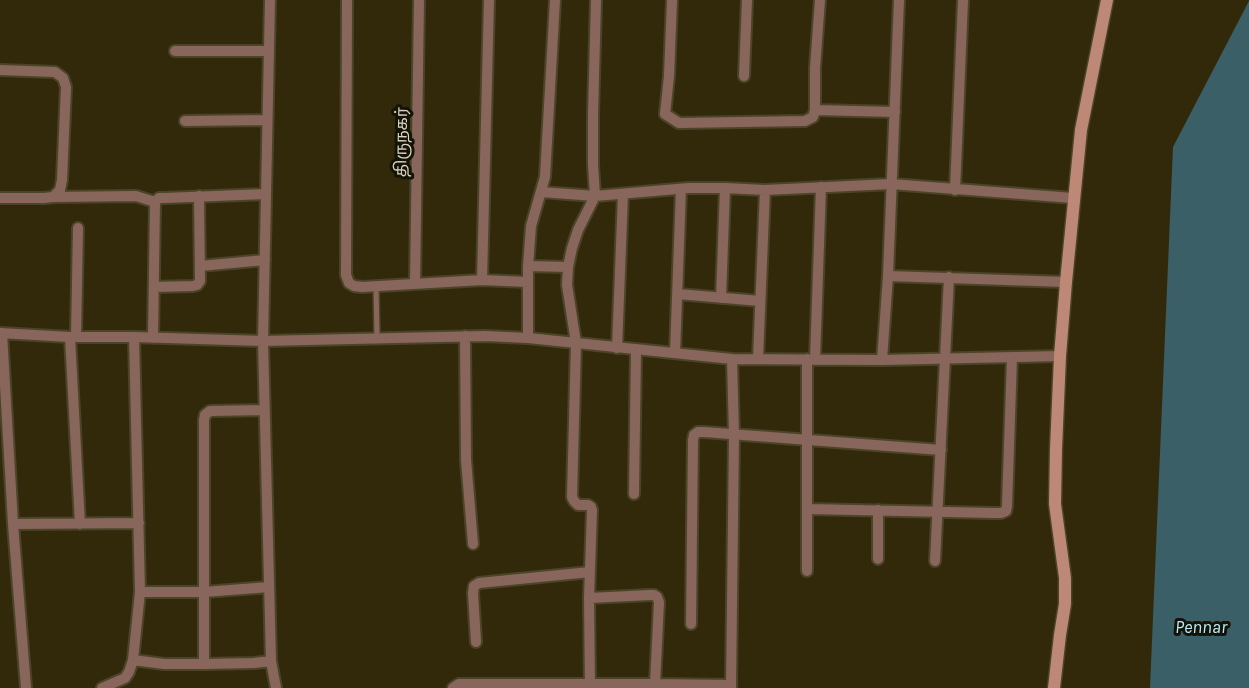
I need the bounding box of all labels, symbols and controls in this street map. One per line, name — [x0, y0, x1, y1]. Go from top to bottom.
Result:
street label: திருநகர் — [392, 107, 412, 177]
water label: Pennar — [1175, 617, 1227, 639]

